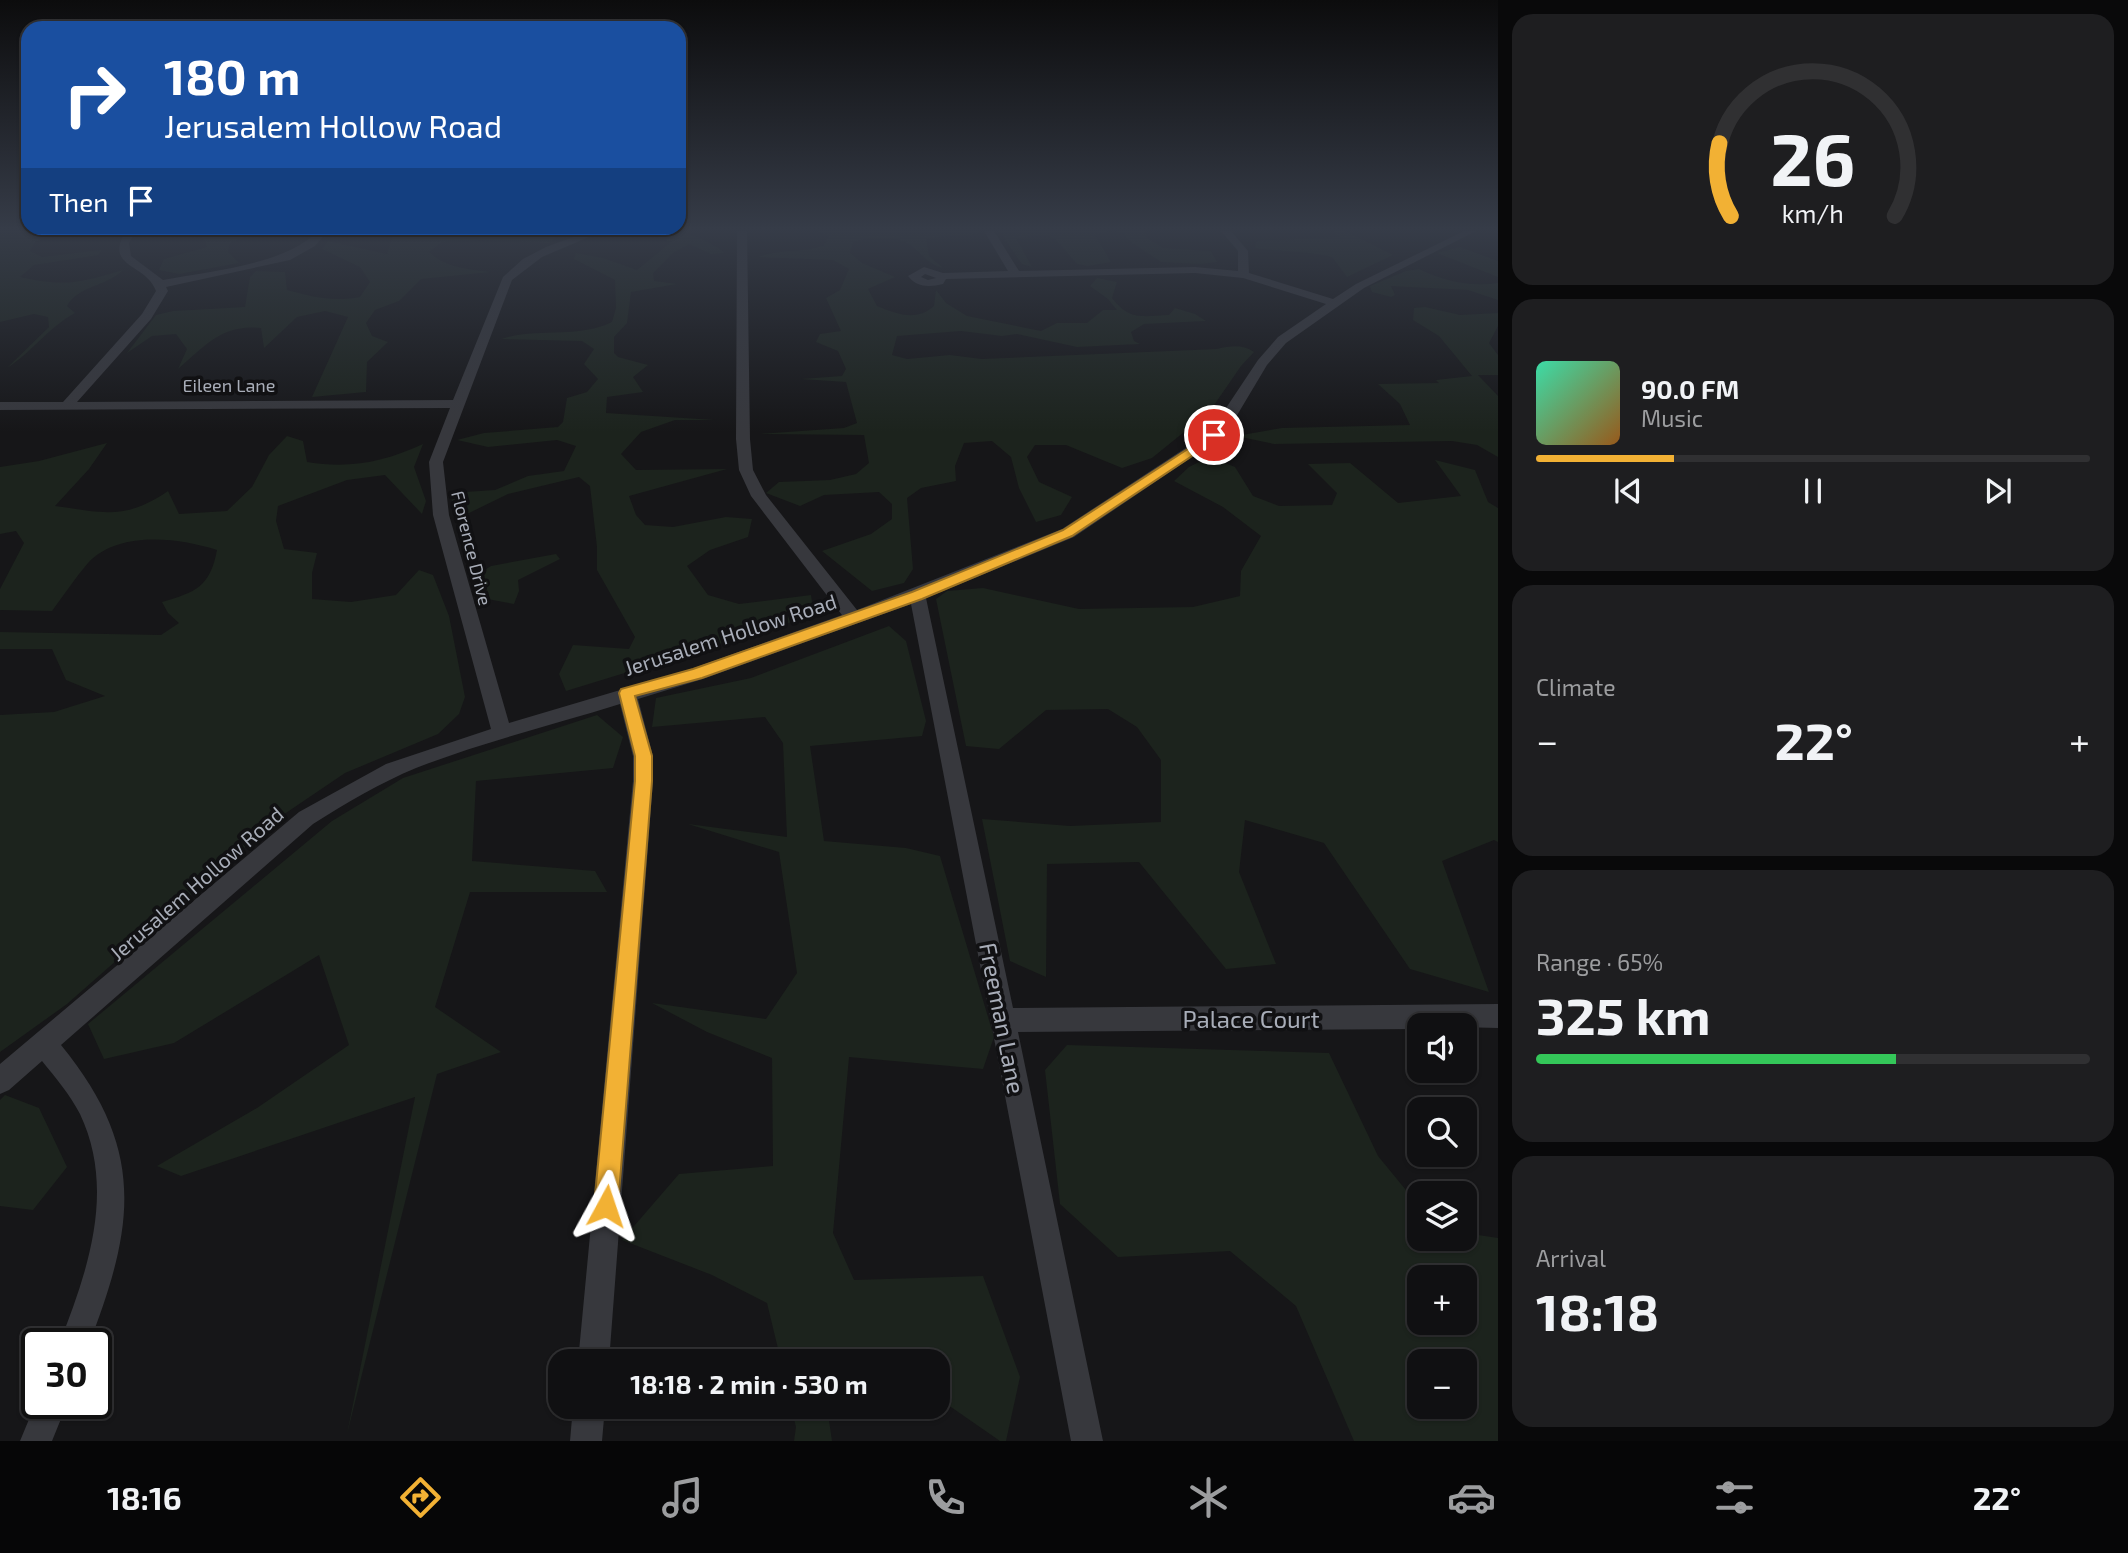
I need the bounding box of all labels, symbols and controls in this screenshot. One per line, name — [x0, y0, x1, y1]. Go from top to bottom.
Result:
text: 180 m — [164, 46, 300, 105]
icon: right — [49, 49, 140, 140]
text: Jerusalem Hollow Road — [164, 106, 502, 144]
text: 26 — [1770, 113, 1856, 201]
icon: arrive — [122, 182, 160, 220]
text: Then — [49, 186, 108, 217]
text: km/h — [1782, 198, 1844, 228]
text: 90.0 FM — [1641, 373, 1739, 404]
street label: Eileen Lane — [183, 374, 275, 396]
text: Music — [1641, 404, 1703, 432]
pin — [1184, 405, 1244, 465]
icon: arrive — [1195, 416, 1233, 454]
icon: previous — [1609, 472, 1647, 510]
icon: pause — [1794, 472, 1832, 510]
icon: next — [1979, 472, 2017, 510]
street label: Florence Drive — [447, 488, 497, 608]
street label: Jerusalem Hollow Road — [621, 588, 839, 680]
text: Climate — [1536, 673, 1616, 701]
text: 22° — [1774, 708, 1853, 770]
text: − — [1536, 717, 1558, 763]
text: + — [2069, 717, 2090, 763]
street label: Jerusalem Hollow Road — [104, 801, 288, 965]
street label: Freeman Lane — [974, 940, 1032, 1096]
text: Range · 65% — [1536, 948, 1663, 976]
text: 325 km — [1536, 983, 1711, 1045]
street label: Palace Court — [1182, 1004, 1320, 1033]
map controls — [1407, 1013, 1477, 1419]
button: sound — [1407, 1013, 1477, 1083]
button: search — [1407, 1097, 1477, 1167]
position arrow — [569, 1169, 643, 1243]
button: layers — [1407, 1181, 1477, 1251]
text: Arrival — [1536, 1244, 1606, 1272]
button: + — [1407, 1265, 1477, 1335]
text: 18:18 — [1536, 1279, 1659, 1341]
speed limit sign: 30 — [21, 1328, 112, 1419]
button: − — [1407, 1349, 1477, 1419]
text: 18:18 · 2 min · 530 m — [630, 1368, 868, 1399]
icon: directions — [396, 1473, 445, 1522]
icon: music — [658, 1473, 707, 1522]
icon: phone — [921, 1473, 970, 1522]
icon: climate — [1184, 1473, 1233, 1522]
icon: car — [1447, 1473, 1496, 1522]
icon: filters — [1710, 1473, 1759, 1522]
text: 18:16 — [107, 1478, 182, 1516]
text: 22° — [1973, 1478, 2021, 1516]

